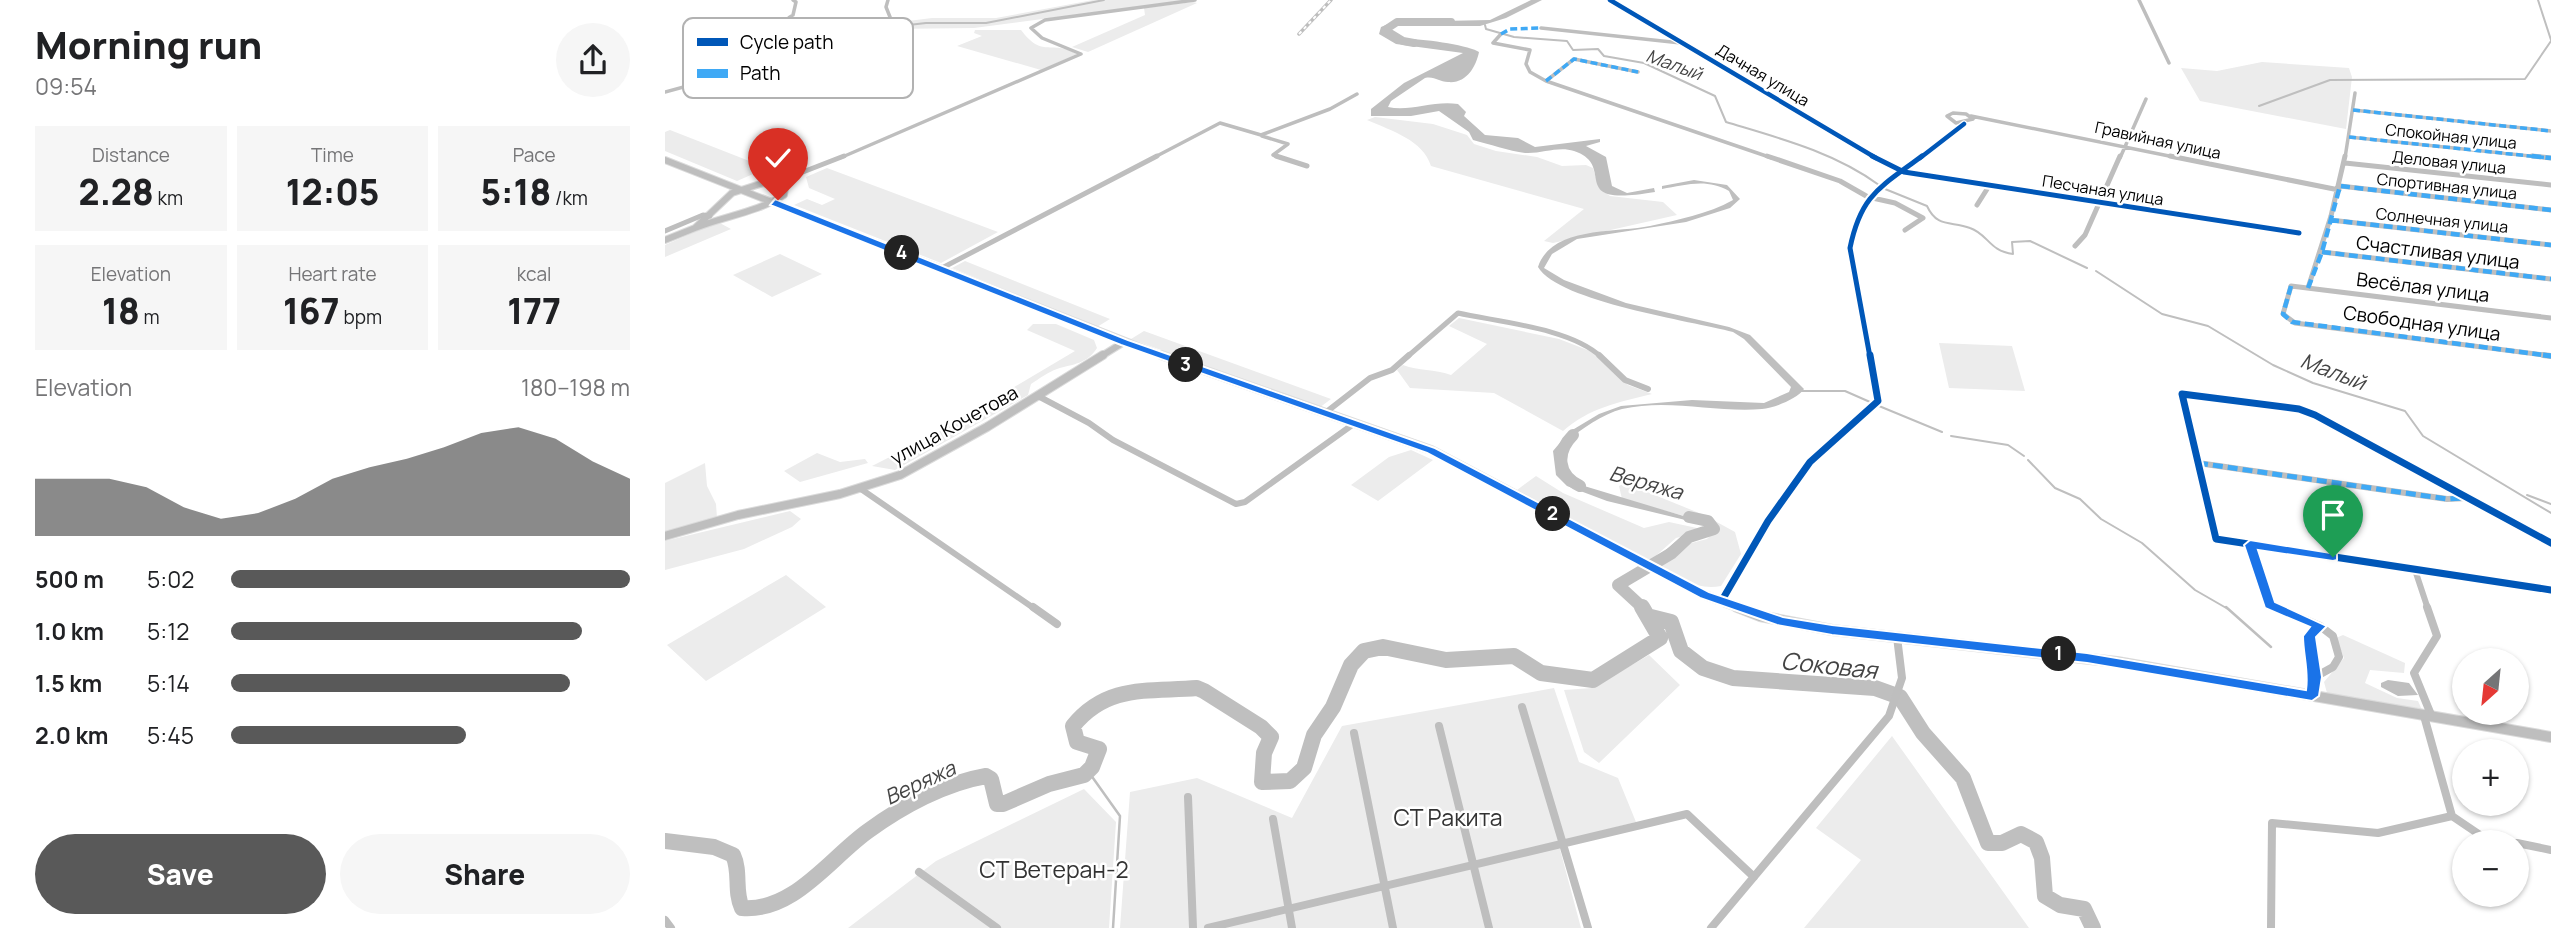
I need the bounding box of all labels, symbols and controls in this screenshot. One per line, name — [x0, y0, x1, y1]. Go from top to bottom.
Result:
text: Morning run — [35, 18, 262, 70]
legend — [683, 18, 913, 98]
button: share — [556, 23, 630, 97]
text: Cycle path — [740, 29, 834, 55]
street label: Дачная улица — [1712, 39, 1814, 111]
water label: Малый — [1643, 43, 1707, 86]
text: Path — [740, 60, 780, 86]
text: 09:54 — [35, 70, 97, 102]
street label: Гравийная улица — [2093, 116, 2223, 164]
street label: Спокойная улица — [2384, 118, 2518, 154]
pin — [748, 128, 808, 200]
icon: check — [759, 139, 797, 177]
text: Distance — [92, 142, 170, 168]
text: Time — [311, 142, 354, 168]
text: Pace — [513, 142, 556, 168]
street label: Деловая улица — [2391, 145, 2507, 179]
text: 2.28 — [79, 168, 154, 216]
text: 12:05 — [286, 168, 379, 216]
text: 5:18 — [480, 168, 551, 216]
street label: Спортивная улица — [2376, 168, 2518, 204]
street label: Песчаная улица — [2041, 170, 2165, 210]
text: km — [154, 185, 183, 211]
text: /km — [551, 185, 588, 211]
street label: Солнечная улица — [2375, 202, 2509, 238]
street label: Счастливая улица — [2355, 229, 2521, 275]
pin: 4 — [884, 236, 919, 270]
text: 4 — [896, 239, 907, 265]
text: Elevation — [91, 261, 171, 287]
text: Heart rate — [288, 261, 377, 287]
text: kcal — [517, 261, 552, 287]
street label: Весёлая улица — [2355, 266, 2491, 308]
text: 18 — [102, 287, 140, 335]
text: 167 — [283, 287, 340, 335]
text: 177 — [507, 287, 561, 335]
street label: Свободная улица — [2342, 299, 2502, 347]
text: m — [140, 304, 160, 330]
text: bpm — [340, 304, 382, 330]
water label: Малый — [2297, 346, 2372, 397]
pin: 3 — [1169, 348, 1203, 382]
text: 3 — [1180, 351, 1191, 377]
text: Elevation — [35, 371, 132, 403]
text: 180–198 m — [521, 371, 630, 403]
street label: улица Кочетова — [886, 379, 1022, 471]
water label: Веряжа — [1606, 458, 1688, 506]
pin — [2303, 485, 2363, 557]
pin: 2 — [1535, 496, 1571, 532]
icon: arrive — [2314, 496, 2352, 534]
text: 2 — [1547, 500, 1558, 526]
text: 500 m — [35, 563, 104, 595]
text: 5:02 — [147, 563, 194, 595]
text: 1.0 km — [35, 615, 104, 647]
text: 5:12 — [147, 615, 189, 647]
pin: 1 — [2041, 636, 2077, 672]
text: 1 — [2054, 640, 2063, 666]
water label: Соковая — [1779, 643, 1881, 686]
north arrow — [2452, 648, 2529, 724]
map controls — [2452, 648, 2529, 907]
text: 1.5 km — [35, 667, 102, 699]
text: 5:14 — [147, 667, 190, 699]
text: 2.0 km — [35, 719, 108, 751]
text: 5:45 — [147, 719, 194, 751]
button: + — [2452, 739, 2529, 816]
water label: Веряжа — [880, 753, 961, 811]
park label: СТ Ракита — [1393, 801, 1503, 833]
button: − — [2452, 830, 2529, 907]
button: Save — [35, 834, 326, 914]
button: Share — [340, 834, 630, 914]
park label: СТ Ветеран-2 — [979, 853, 1129, 885]

